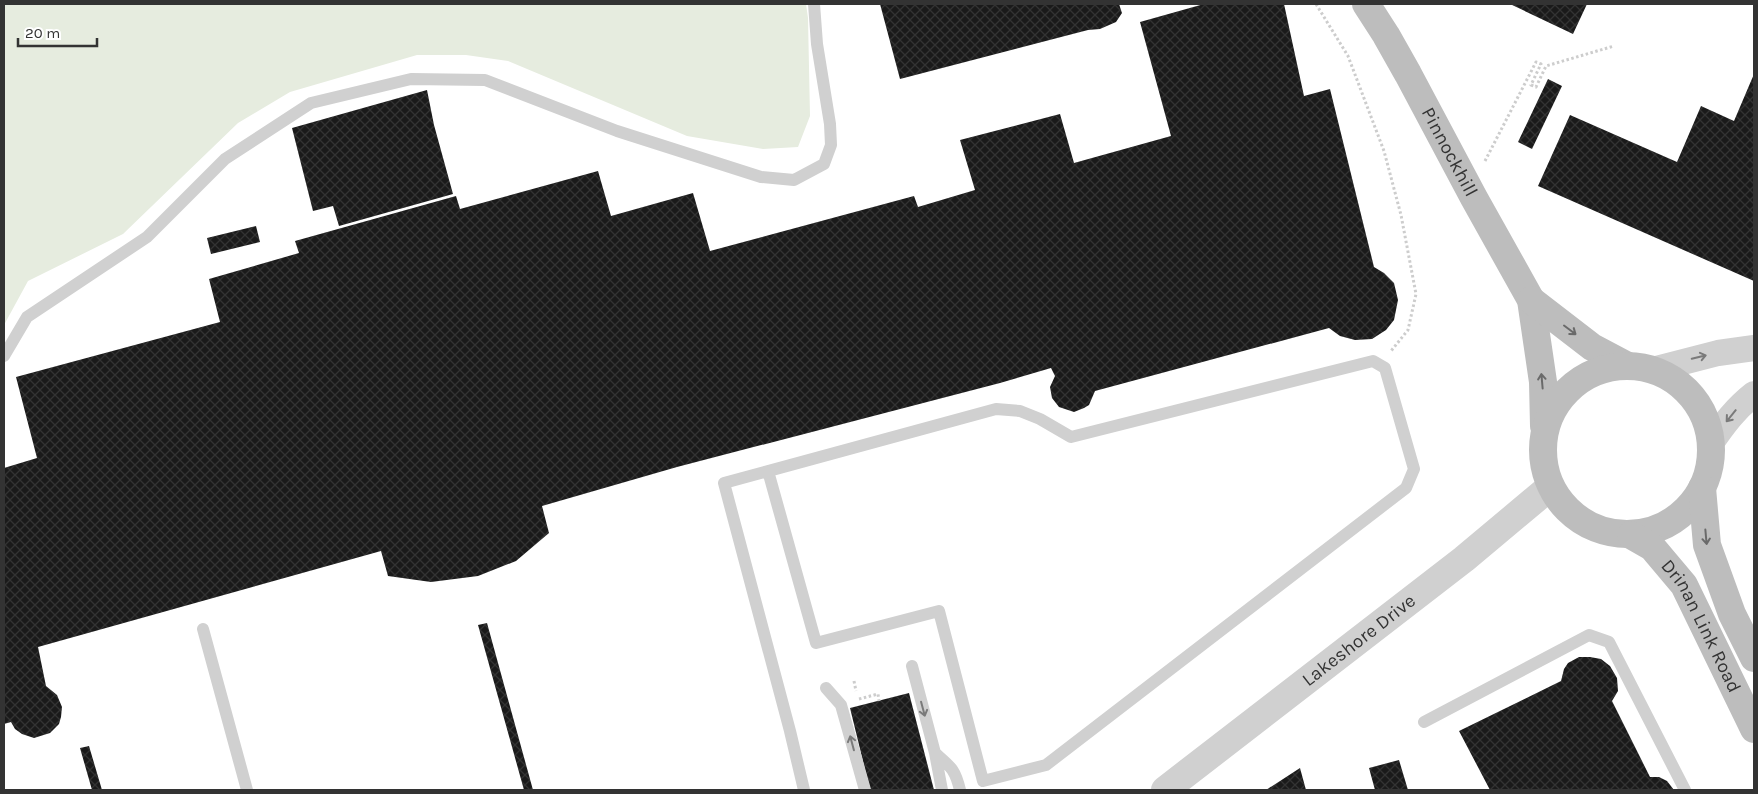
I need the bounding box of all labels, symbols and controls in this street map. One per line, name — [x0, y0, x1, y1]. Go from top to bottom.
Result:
scale bar — [18, 15, 96, 47]
text: 20 m — [25, 24, 60, 42]
street label: Pinnockhill — [1417, 104, 1482, 200]
one-way arrow — [1563, 325, 1577, 335]
one-way arrow — [1691, 352, 1707, 362]
one-way arrow — [1537, 374, 1547, 390]
one-way arrow — [1725, 410, 1736, 423]
one-way arrow — [1702, 529, 1711, 545]
street label: Drinan Link Road — [1656, 555, 1746, 696]
street label: Lakeshore Drive — [1298, 590, 1420, 691]
one-way arrow — [919, 701, 929, 717]
one-way arrow — [847, 736, 856, 752]

